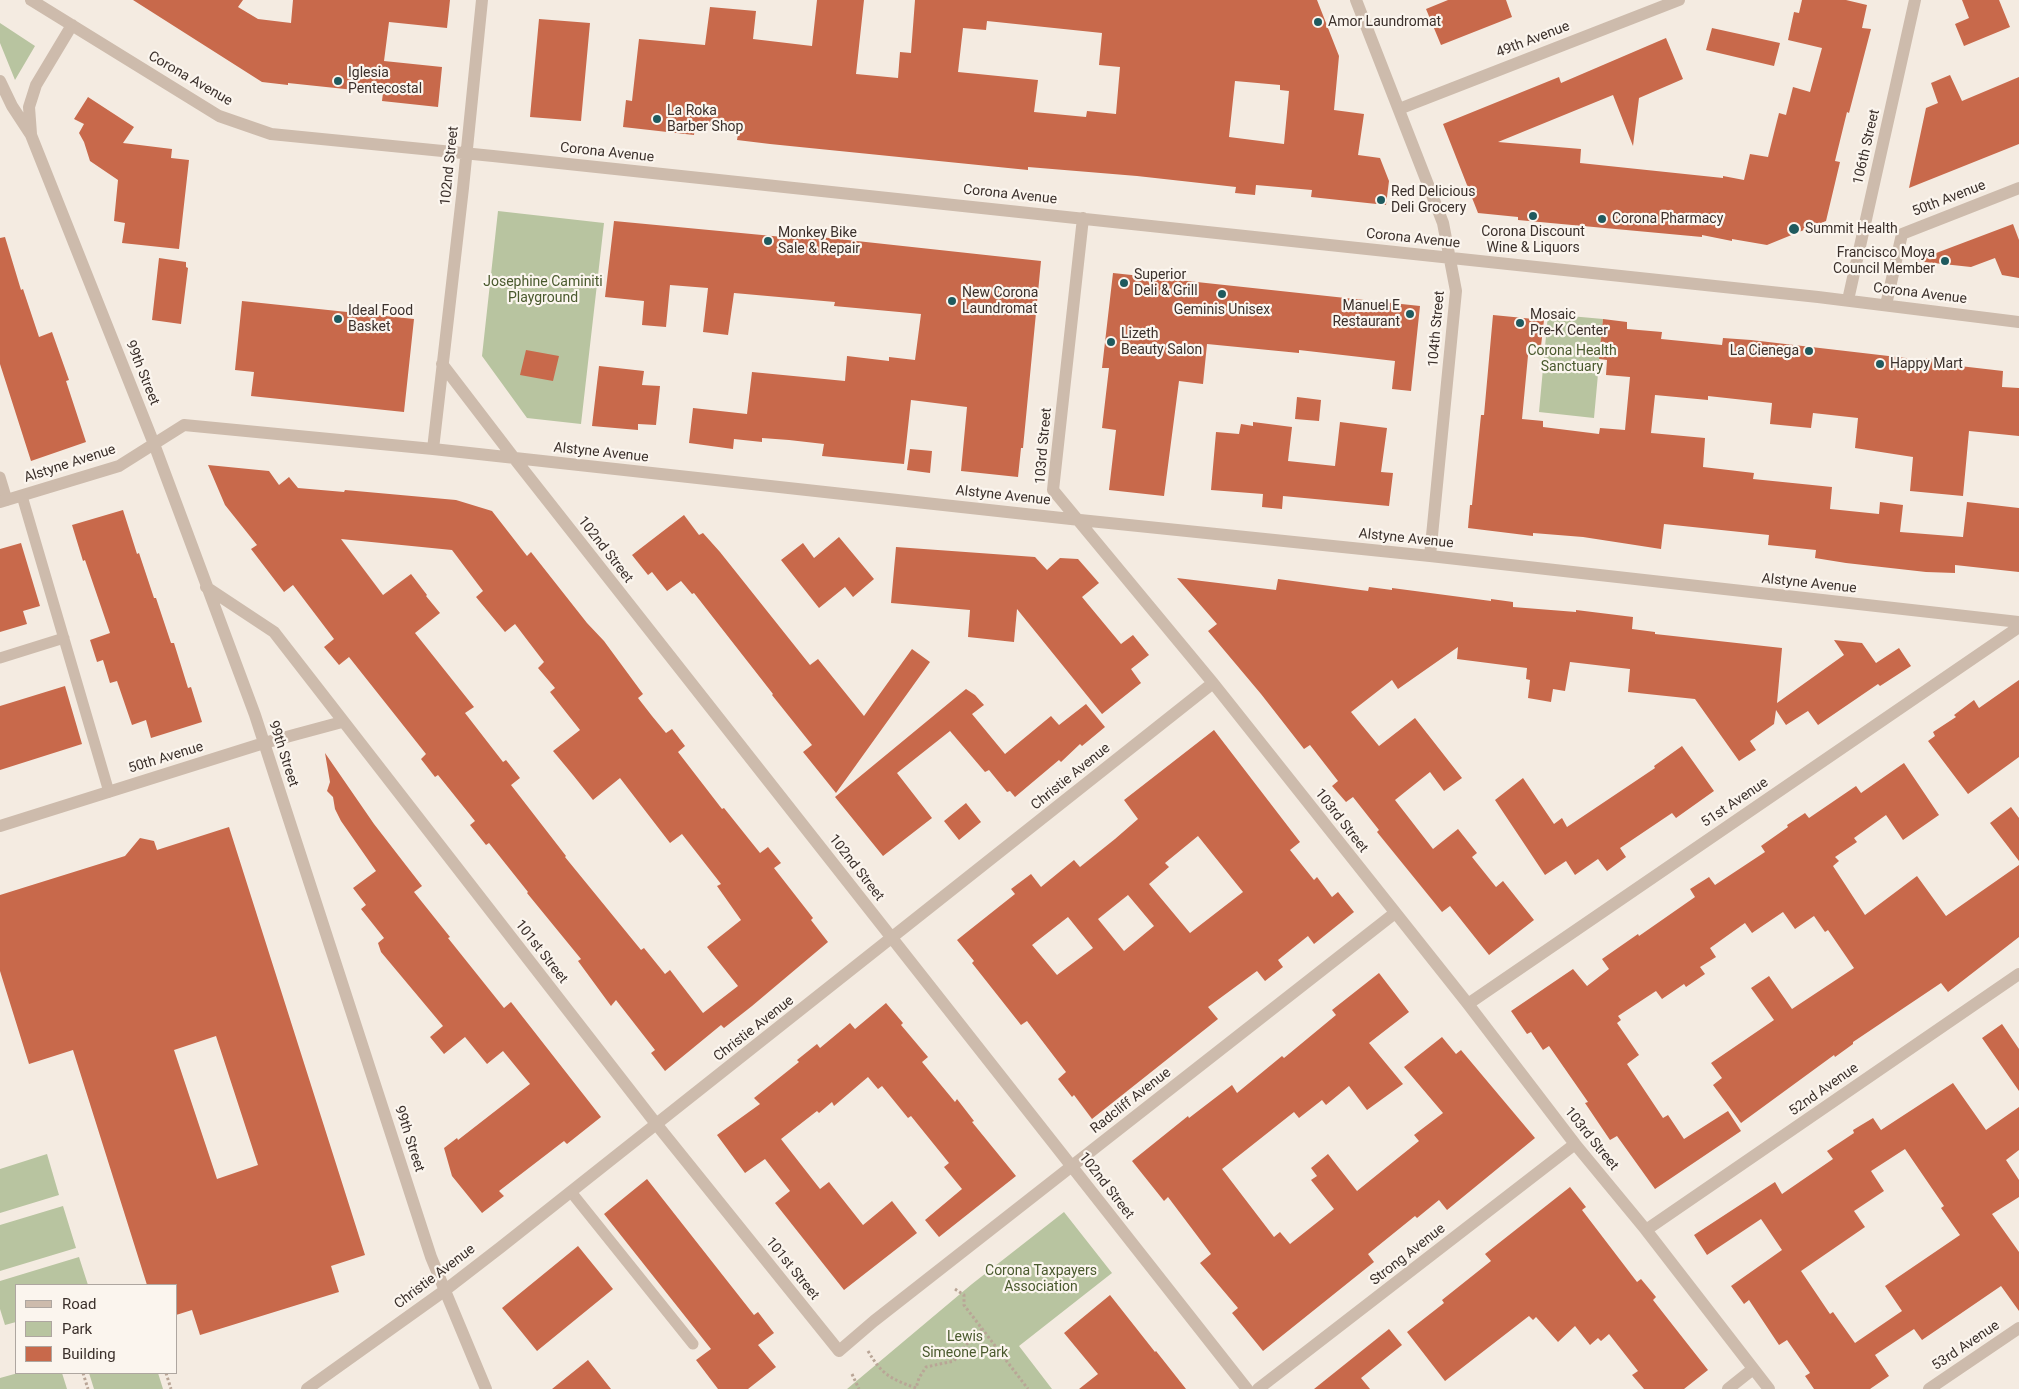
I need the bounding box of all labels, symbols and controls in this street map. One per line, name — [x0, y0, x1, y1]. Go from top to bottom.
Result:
place label: Amor Laundromat — [1328, 14, 1441, 30]
marker: Amor Laundromat — [1312, 16, 1324, 28]
street label: 49th Avenue — [1494, 18, 1572, 62]
street label: Corona Avenue — [145, 48, 235, 110]
place label: Iglesia Pentecostal — [348, 65, 422, 98]
marker: Iglesia Pentecostal — [332, 75, 344, 87]
place label: La Roka Barber Shop — [667, 103, 743, 136]
street label: 106th Street — [1850, 108, 1884, 186]
marker: La Roka Barber Shop — [651, 113, 663, 125]
street label: 102nd Street — [437, 126, 463, 206]
street label: Corona Avenue — [559, 140, 655, 166]
street label: 50th Avenue — [1910, 177, 1988, 221]
street label: Corona Avenue — [962, 182, 1058, 208]
place label: Red Delicious Deli Grocery — [1391, 184, 1475, 216]
marker: Red Delicious Deli Grocery — [1375, 194, 1387, 206]
marker: Corona Discount Wine & Liquors — [1527, 210, 1539, 222]
place label: Corona Pharmacy — [1612, 211, 1723, 227]
marker: Corona Pharmacy — [1596, 213, 1608, 225]
place label: Summit Health — [1805, 221, 1898, 237]
marker: Summit Health — [1787, 222, 1801, 236]
place label: Corona Discount Wine & Liquors — [1481, 224, 1585, 256]
place label: Monkey Bike Sale & Repair — [778, 225, 860, 258]
street label: Corona Avenue — [1365, 226, 1461, 252]
marker: Monkey Bike Sale & Repair — [762, 235, 774, 247]
place label: Francisco Moya Council Member — [1833, 245, 1935, 278]
marker: Francisco Moya Council Member — [1939, 255, 1951, 267]
place label: Superior Deli & Grill — [1134, 267, 1198, 300]
park label: Josephine Caminiti Playground — [483, 274, 603, 306]
marker: Superior Deli & Grill — [1118, 277, 1130, 289]
street label: Corona Avenue — [1872, 280, 1968, 308]
place label: New Corona Laundromat — [962, 285, 1038, 318]
marker: Geminis Unisex — [1216, 288, 1228, 300]
street label: 104th Street — [1425, 290, 1449, 368]
marker: New Corona Laundromat — [946, 295, 958, 307]
place label: Manuel E Restaurant — [1332, 298, 1400, 331]
place label: Geminis Unisex — [1174, 302, 1270, 318]
place label: Ideal Food Basket — [348, 303, 413, 336]
place label: Mosaic Pre-K Center — [1530, 307, 1608, 340]
marker: Manuel E Restaurant — [1404, 308, 1416, 320]
marker: Ideal Food Basket — [332, 313, 344, 325]
marker: Mosaic Pre-K Center — [1514, 317, 1526, 329]
place label: Lizeth Beauty Salon — [1121, 326, 1202, 358]
marker: Lizeth Beauty Salon — [1105, 336, 1117, 348]
street label: 99th Street — [121, 338, 163, 408]
park label: Corona Health Sanctuary — [1527, 343, 1617, 376]
place label: La Cienega — [1730, 343, 1799, 359]
marker: La Cienega — [1803, 345, 1815, 357]
place label: Happy Mart — [1890, 356, 1963, 372]
marker: Happy Mart — [1874, 358, 1886, 370]
street label: 103rd Street — [1032, 407, 1056, 485]
street label: Alstyne Avenue — [553, 440, 649, 466]
street label: Alstyne Avenue — [22, 441, 118, 487]
street label: Alstyne Avenue — [955, 483, 1051, 509]
street label: 102nd Street — [574, 513, 636, 587]
street label: Alstyne Avenue — [1358, 526, 1454, 552]
street label: Alstyne Avenue — [1761, 571, 1857, 597]
street label: 99th Street — [264, 719, 302, 789]
street label: 50th Avenue — [127, 739, 205, 777]
street label: Christie Avenue — [1028, 740, 1114, 814]
street label: 51st Avenue — [1698, 775, 1772, 831]
street label: 103rd Street — [1311, 786, 1371, 856]
street label: 102nd Street — [825, 831, 887, 905]
street label: 101st Street — [511, 917, 571, 987]
street label: Christie Avenue — [711, 993, 797, 1065]
street label: 52nd Avenue — [1786, 1060, 1862, 1120]
street label: Radcliff Avenue — [1088, 1064, 1174, 1138]
street label: 99th Street — [390, 1104, 428, 1174]
street label: 103rd Street — [1560, 1104, 1622, 1174]
street label: 102nd Street — [1075, 1149, 1137, 1223]
street label: Strong Avenue — [1367, 1221, 1449, 1289]
street label: 101st Street — [762, 1234, 822, 1304]
street label: Christie Avenue — [391, 1241, 479, 1313]
park label: Corona Taxpayers Association — [985, 1263, 1097, 1295]
legend — [15, 1284, 178, 1374]
text: Road — [62, 1295, 96, 1313]
street label: 53rd Avenue — [1929, 1317, 2003, 1375]
text: Park — [62, 1320, 92, 1338]
park label: Lewis Simeone Park — [922, 1329, 1008, 1361]
text: Building — [62, 1345, 116, 1363]

